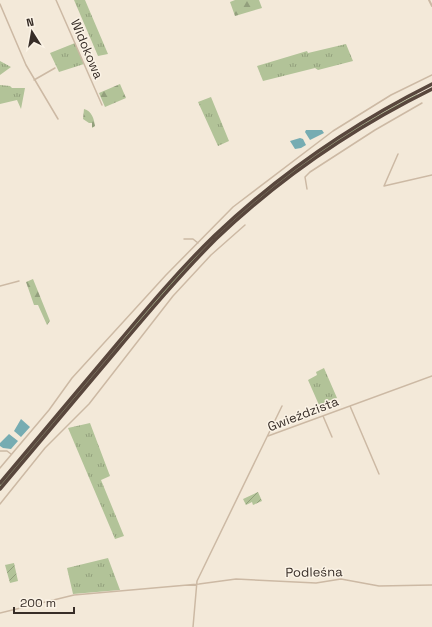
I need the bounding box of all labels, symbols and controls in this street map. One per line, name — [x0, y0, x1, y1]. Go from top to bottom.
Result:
north arrow — [12, 12, 52, 52]
text: N — [25, 15, 35, 30]
street label: Widokowa — [67, 17, 107, 82]
street label: Gwieździsta — [265, 393, 341, 435]
street label: Podleśna — [285, 563, 343, 581]
scale bar — [14, 589, 74, 615]
text: 200 m — [20, 595, 56, 611]

